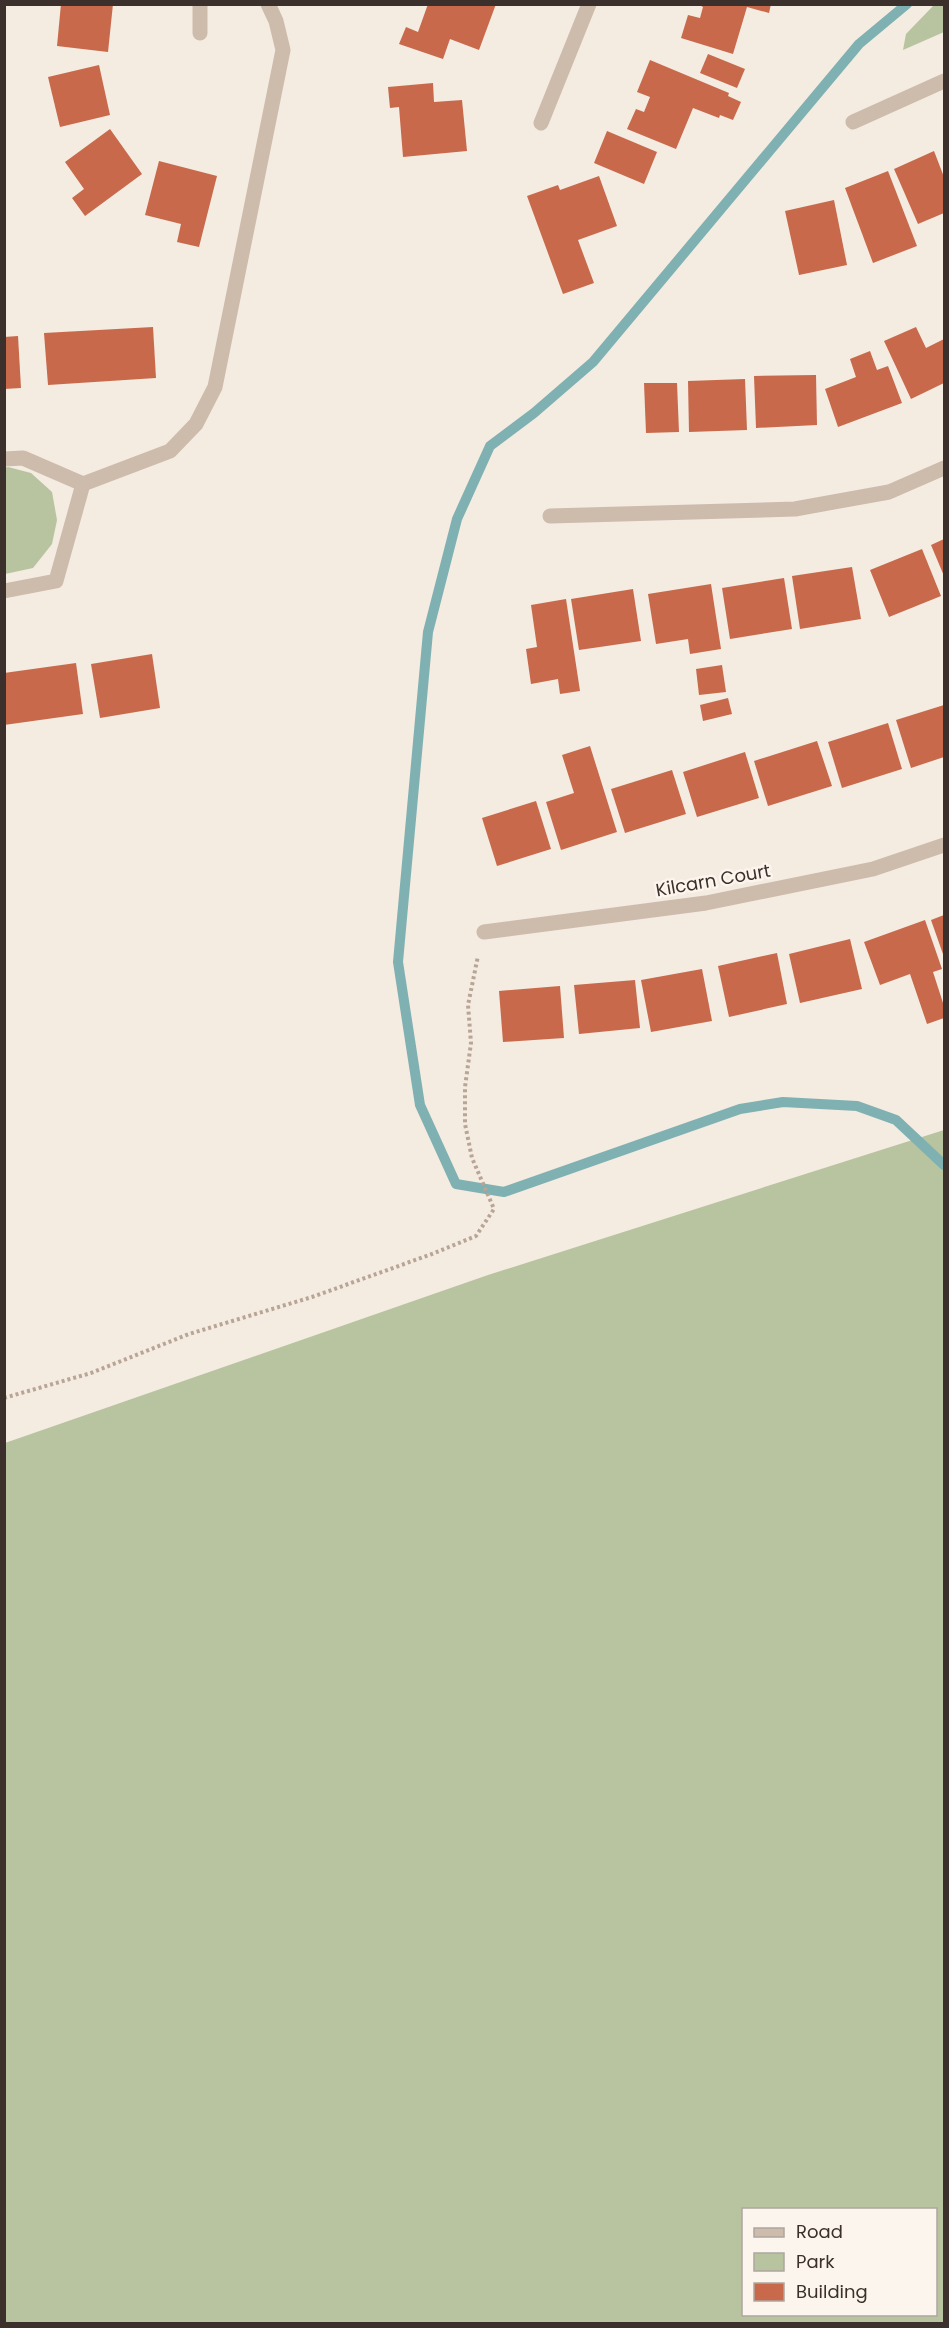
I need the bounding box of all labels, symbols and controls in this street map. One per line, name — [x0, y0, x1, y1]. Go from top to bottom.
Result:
street label: Kilcarn Court — [654, 858, 772, 902]
legend — [742, 2208, 937, 2316]
text: Road — [796, 2219, 843, 2244]
text: Park — [796, 2249, 835, 2274]
text: Building — [796, 2279, 868, 2304]

